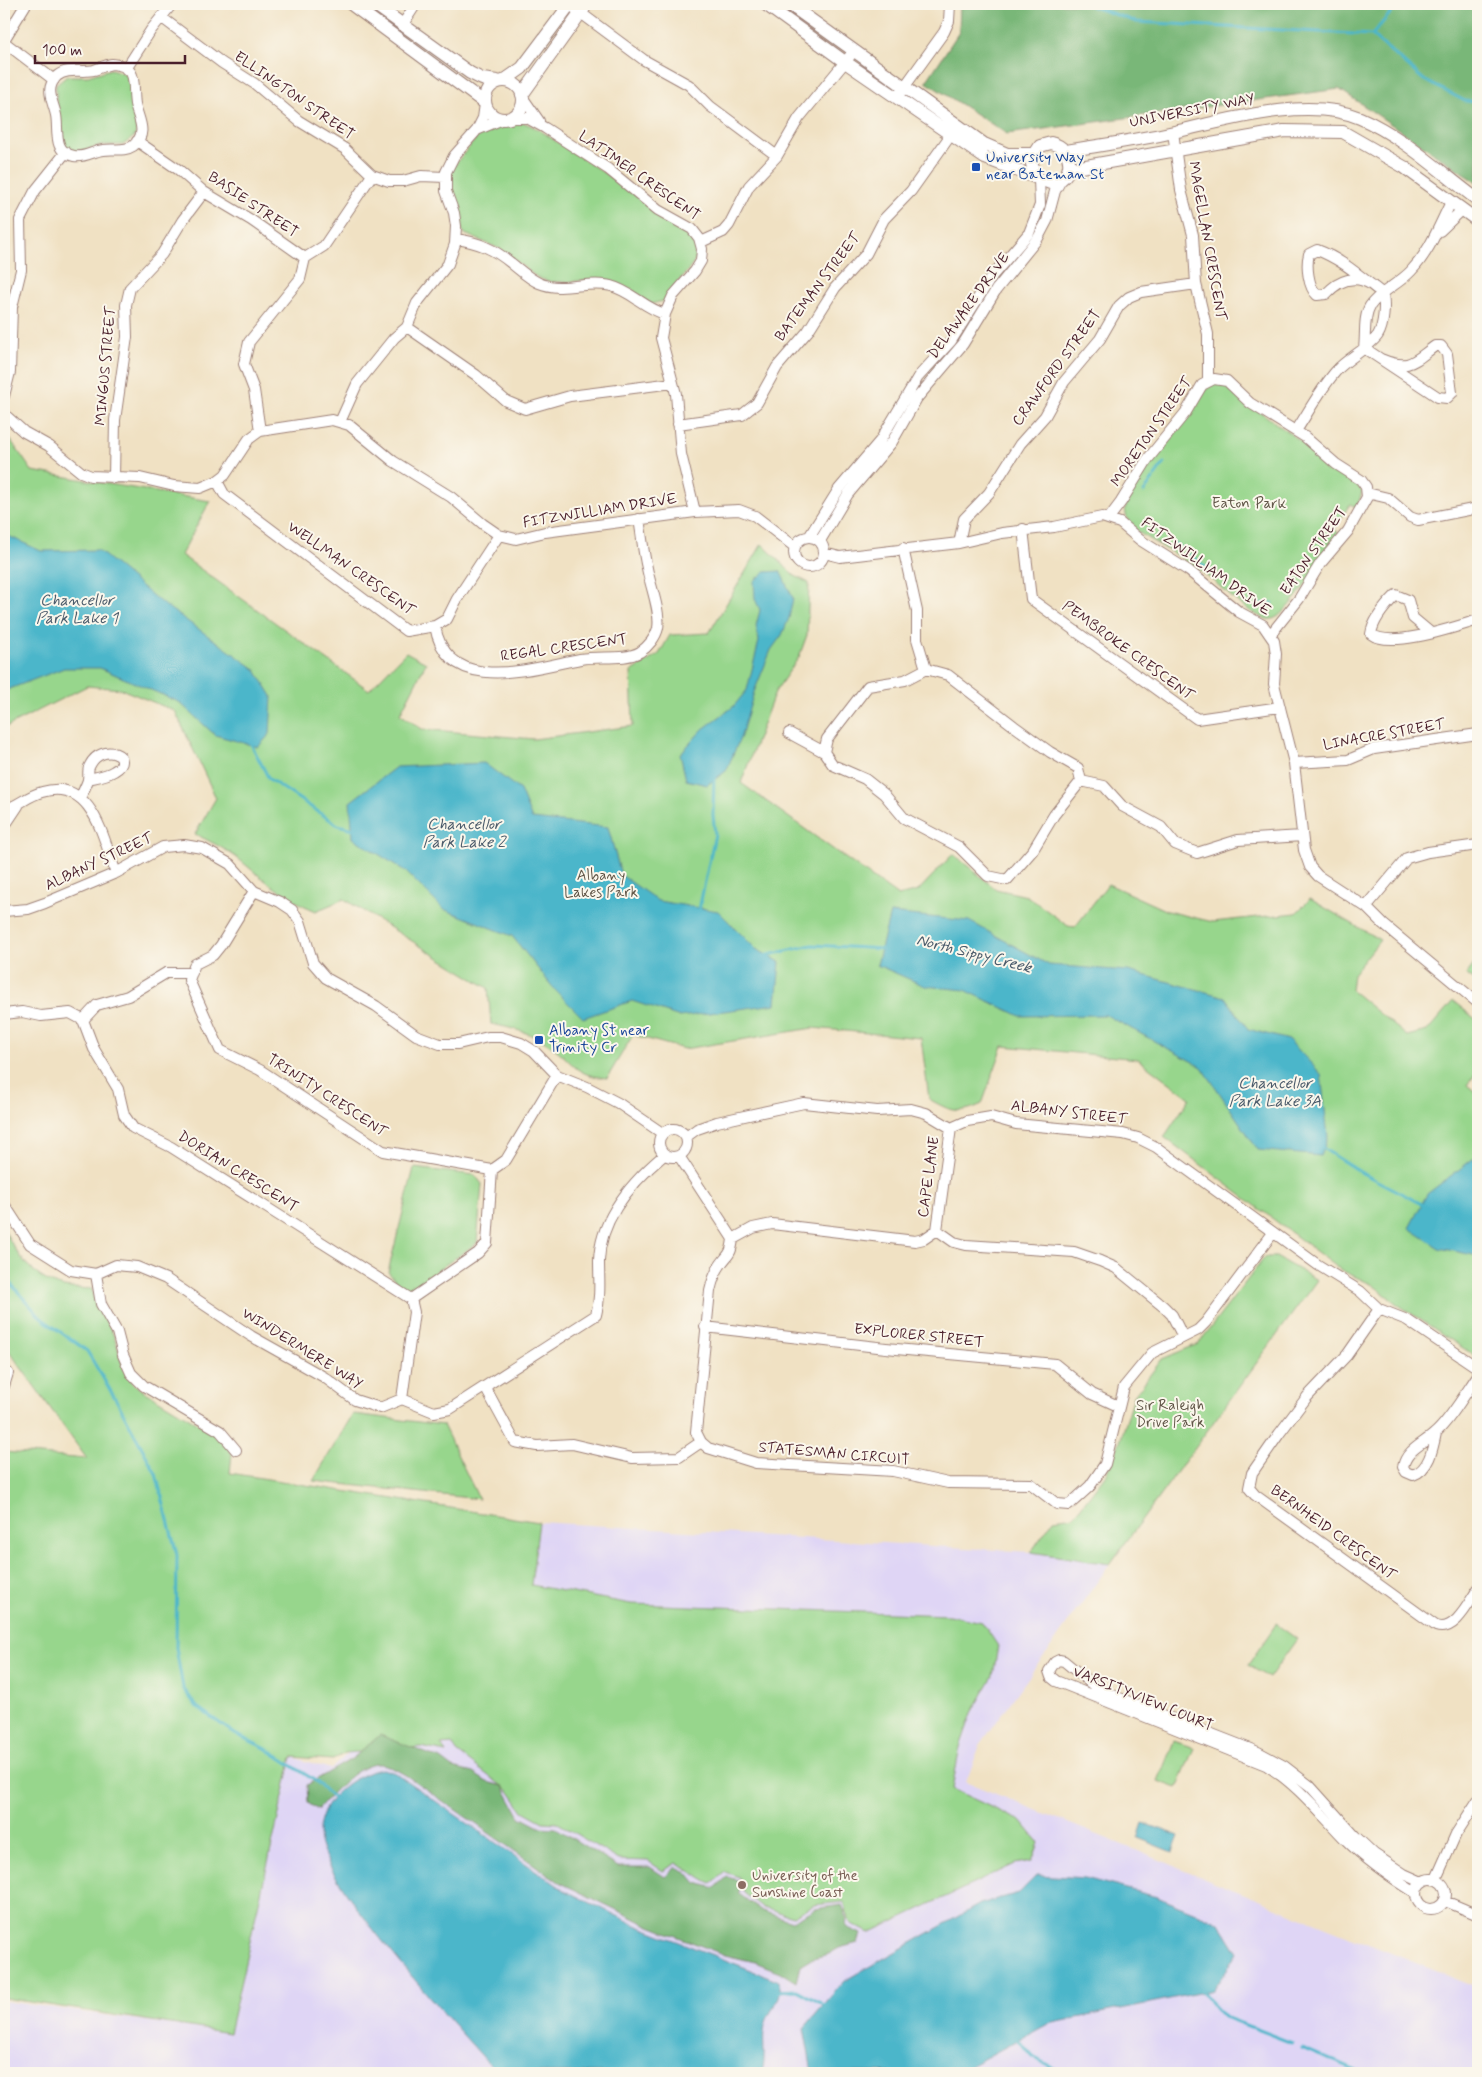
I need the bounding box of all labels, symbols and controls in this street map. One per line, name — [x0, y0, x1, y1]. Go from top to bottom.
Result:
scale bar — [35, 32, 185, 64]
text: 100 m — [42, 41, 82, 61]
street label: ELLINGTON STREET — [230, 47, 358, 145]
street label: UNIVERSITY WAY — [1128, 89, 1256, 133]
street label: LATIMER CRESCENT — [574, 126, 704, 226]
place label: University Way near Bateman St — [986, 148, 1104, 185]
street label: MAGELLAN CRESCENT — [1183, 160, 1231, 323]
marker: University Way near Bateman St — [970, 161, 982, 173]
street label: BASIE STREET — [204, 167, 302, 243]
street label: BATEMAN STREET — [770, 228, 866, 346]
street label: DELAWARE DRIVE — [923, 248, 1015, 363]
street label: MINGUS STREET — [91, 305, 121, 426]
street label: CRAWFORD STREET — [1008, 306, 1106, 430]
street label: MORETON STREET — [1107, 372, 1198, 491]
street label: FITZWILLIAM DRIVE — [521, 489, 679, 533]
park label: Eaton Park — [1212, 494, 1287, 514]
street label: EATON STREET — [1276, 503, 1352, 599]
street label: FITZWILLIAM DRIVE — [1137, 513, 1275, 621]
street label: WELLMAN CRESCENT — [283, 517, 419, 621]
water label: Chancellor Park Lake 1 — [36, 590, 120, 629]
street label: PEMBROKE CRESCENT — [1058, 596, 1199, 706]
street label: REGAL CRESCENT — [499, 629, 629, 667]
street label: LINACRE STREET — [1321, 714, 1447, 756]
water label: Chancellor Park Lake 2 — [423, 814, 507, 853]
street label: ALBANY STREET — [42, 828, 157, 896]
park label: Albany Lakes Park — [564, 866, 638, 903]
water label: North Sippy Creek — [914, 930, 1035, 979]
place label: Albany St near Trinity Cr — [549, 1021, 650, 1058]
marker: Albany St near Trinity Cr — [533, 1034, 545, 1046]
street label: TRINITY CRESCENT — [263, 1050, 392, 1143]
water label: Chancellor Park Lake 3A — [1229, 1073, 1322, 1112]
street label: ALBANY STREET — [1010, 1096, 1129, 1130]
street label: DORIAN CRESCENT — [174, 1127, 302, 1217]
street label: CAPE LANE — [913, 1135, 945, 1219]
street label: WINDERMERE WAY — [238, 1304, 366, 1394]
street label: EXPLORER STREET — [853, 1319, 985, 1353]
park label: Sir Raleigh Drive Park — [1136, 1396, 1204, 1433]
street label: STATESMAN CIRCUIT — [758, 1437, 911, 1471]
street label: BERNHEID CRESCENT — [1266, 1481, 1401, 1586]
street label: VARSITYVIEW COURT — [1070, 1662, 1216, 1736]
place label: University of the Sunshine Coast — [752, 1866, 858, 1903]
marker: University of the Sunshine Coast — [736, 1879, 748, 1891]

